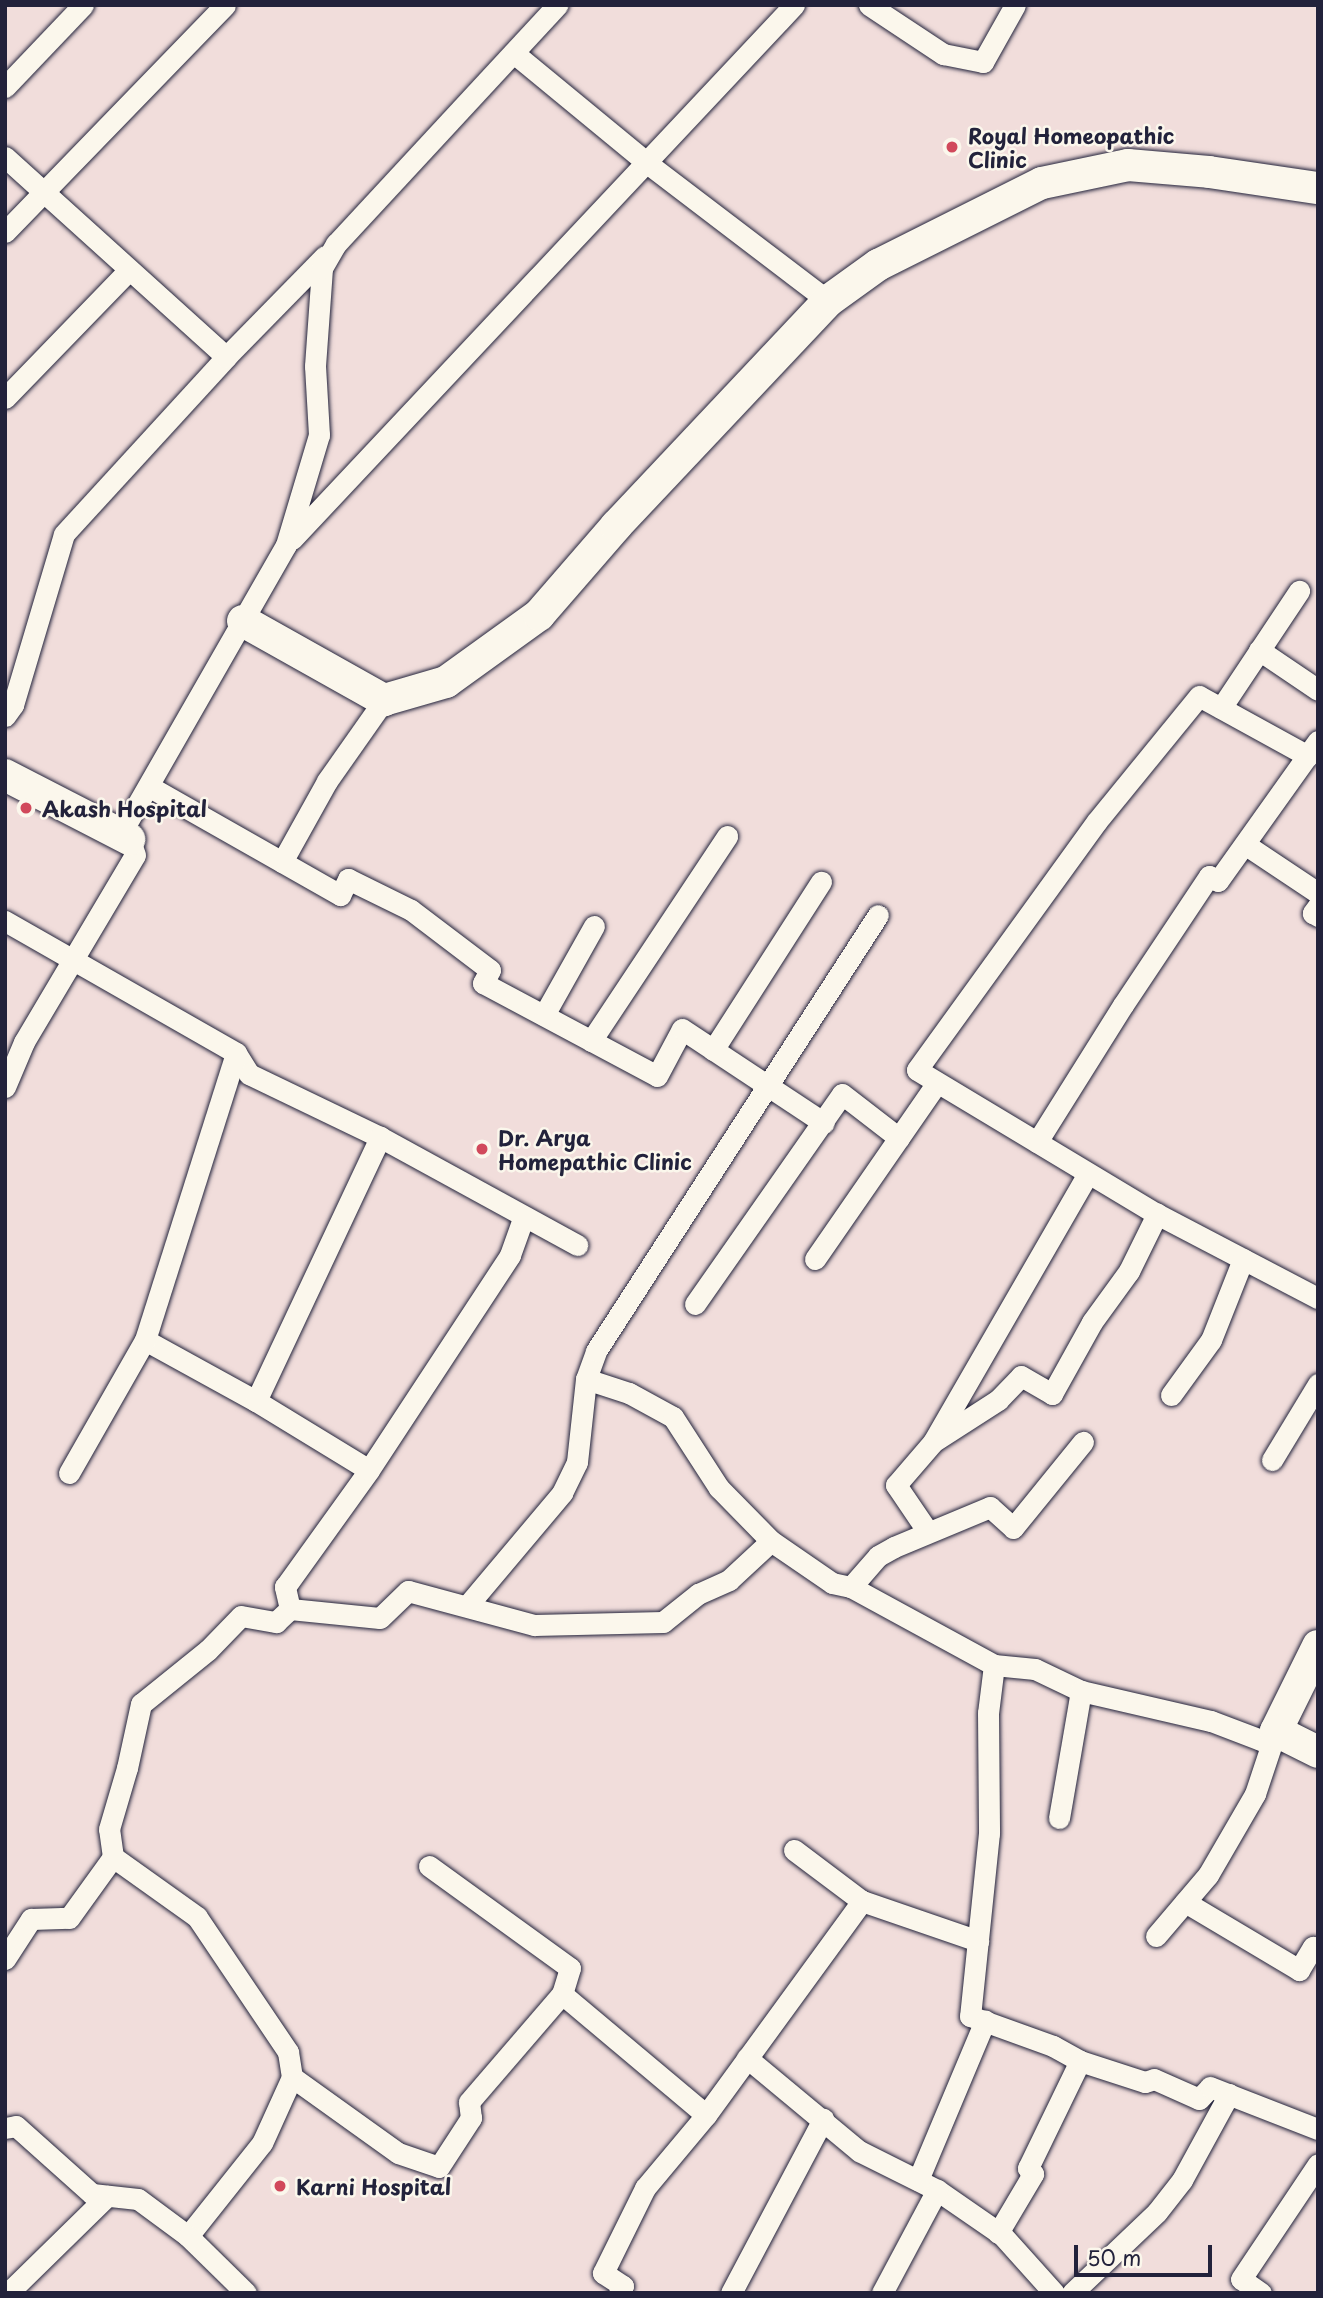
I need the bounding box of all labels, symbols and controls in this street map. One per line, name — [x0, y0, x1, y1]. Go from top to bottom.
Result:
place label: Royal Homeopathic Clinic — [968, 122, 1175, 172]
marker: Royal Homeopathic Clinic — [942, 137, 962, 157]
place label: Akash Hospital — [42, 795, 207, 821]
marker: Akash Hospital — [16, 798, 36, 818]
place label: Dr. Arya Homepathic Clinic — [498, 1124, 693, 1174]
marker: Dr. Arya Homepathic Clinic — [472, 1139, 492, 1159]
place label: Karni Hospital — [296, 2173, 451, 2199]
marker: Karni Hospital — [270, 2176, 290, 2196]
scale bar — [1078, 2232, 1216, 2276]
text: 50 m — [1087, 2241, 1141, 2273]

